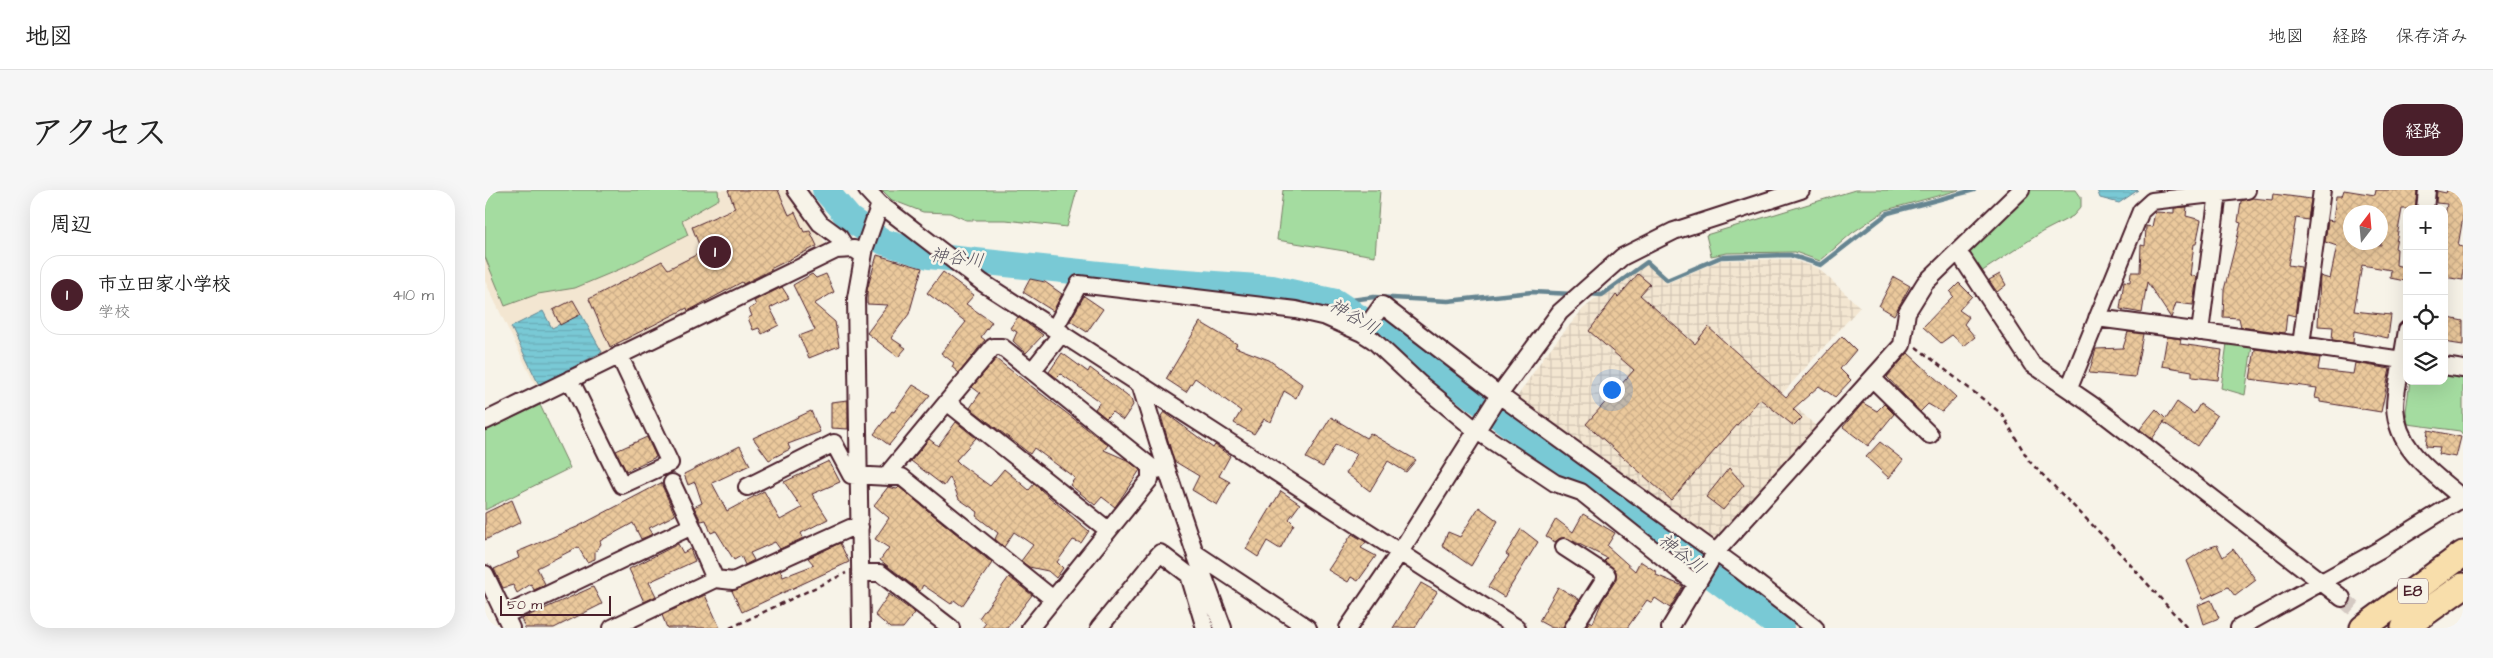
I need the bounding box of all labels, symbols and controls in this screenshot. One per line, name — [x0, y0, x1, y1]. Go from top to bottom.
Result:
text: 地図 — [25, 20, 73, 54]
text: 地図 — [2268, 24, 2304, 49]
text: 経路 — [2332, 24, 2368, 49]
text: 保存済み — [2396, 24, 2468, 49]
button: 経路 — [2383, 104, 2463, 156]
text: アクセス — [30, 109, 168, 158]
north arrow — [2343, 205, 2388, 250]
map controls — [2403, 205, 2448, 385]
button: + — [2403, 205, 2448, 250]
text: 周辺 — [50, 210, 92, 239]
pin: 1 — [699, 233, 731, 271]
water label: 神谷川 — [929, 242, 985, 274]
button: − — [2403, 250, 2448, 295]
text: 市立田家小学校 — [98, 271, 231, 298]
text: 1 — [66, 284, 68, 306]
text: 410 m — [392, 284, 434, 306]
water label: 神谷川 — [1324, 293, 1384, 341]
button: locate — [2403, 295, 2448, 340]
text: 学校 — [98, 301, 130, 323]
button: layers — [2403, 340, 2448, 385]
your location — [1599, 377, 1625, 403]
water label: 神谷川 — [1653, 528, 1711, 580]
road number: E8 — [2398, 578, 2428, 604]
scale bar — [500, 593, 611, 616]
text: 50 m — [507, 595, 542, 615]

